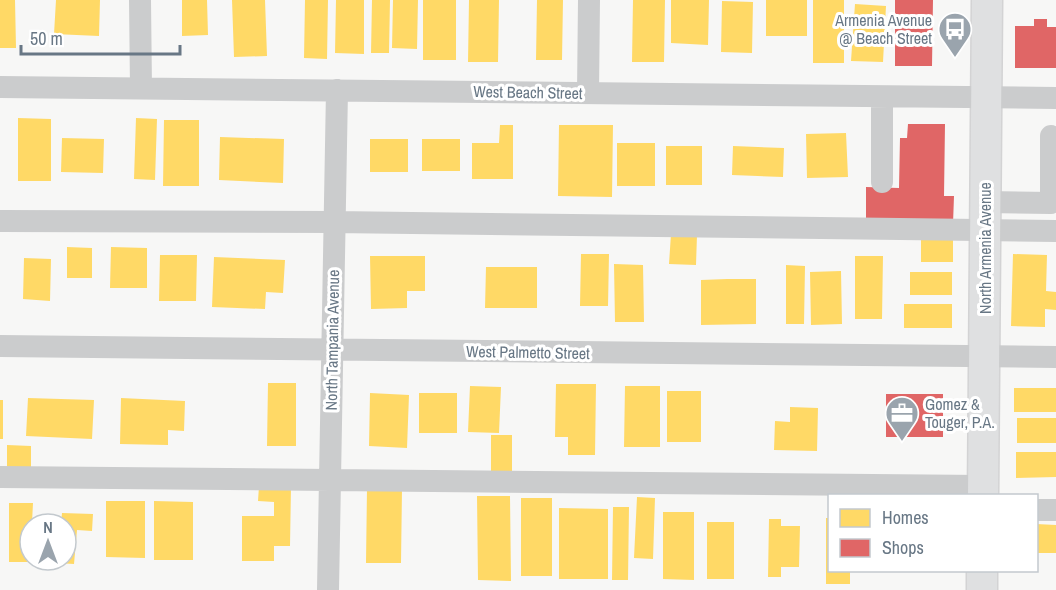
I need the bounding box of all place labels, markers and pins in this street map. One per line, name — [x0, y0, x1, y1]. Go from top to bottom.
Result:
place label: Armenia Avenue @ Beach Street — [834, 9, 932, 49]
bus stop icon: Armenia Avenue @ Beach Street — [937, 11, 973, 58]
place label: Gomez & Touger, P.A. — [925, 393, 995, 433]
office icon: Gomez & Touger, P.A. — [884, 395, 920, 442]

